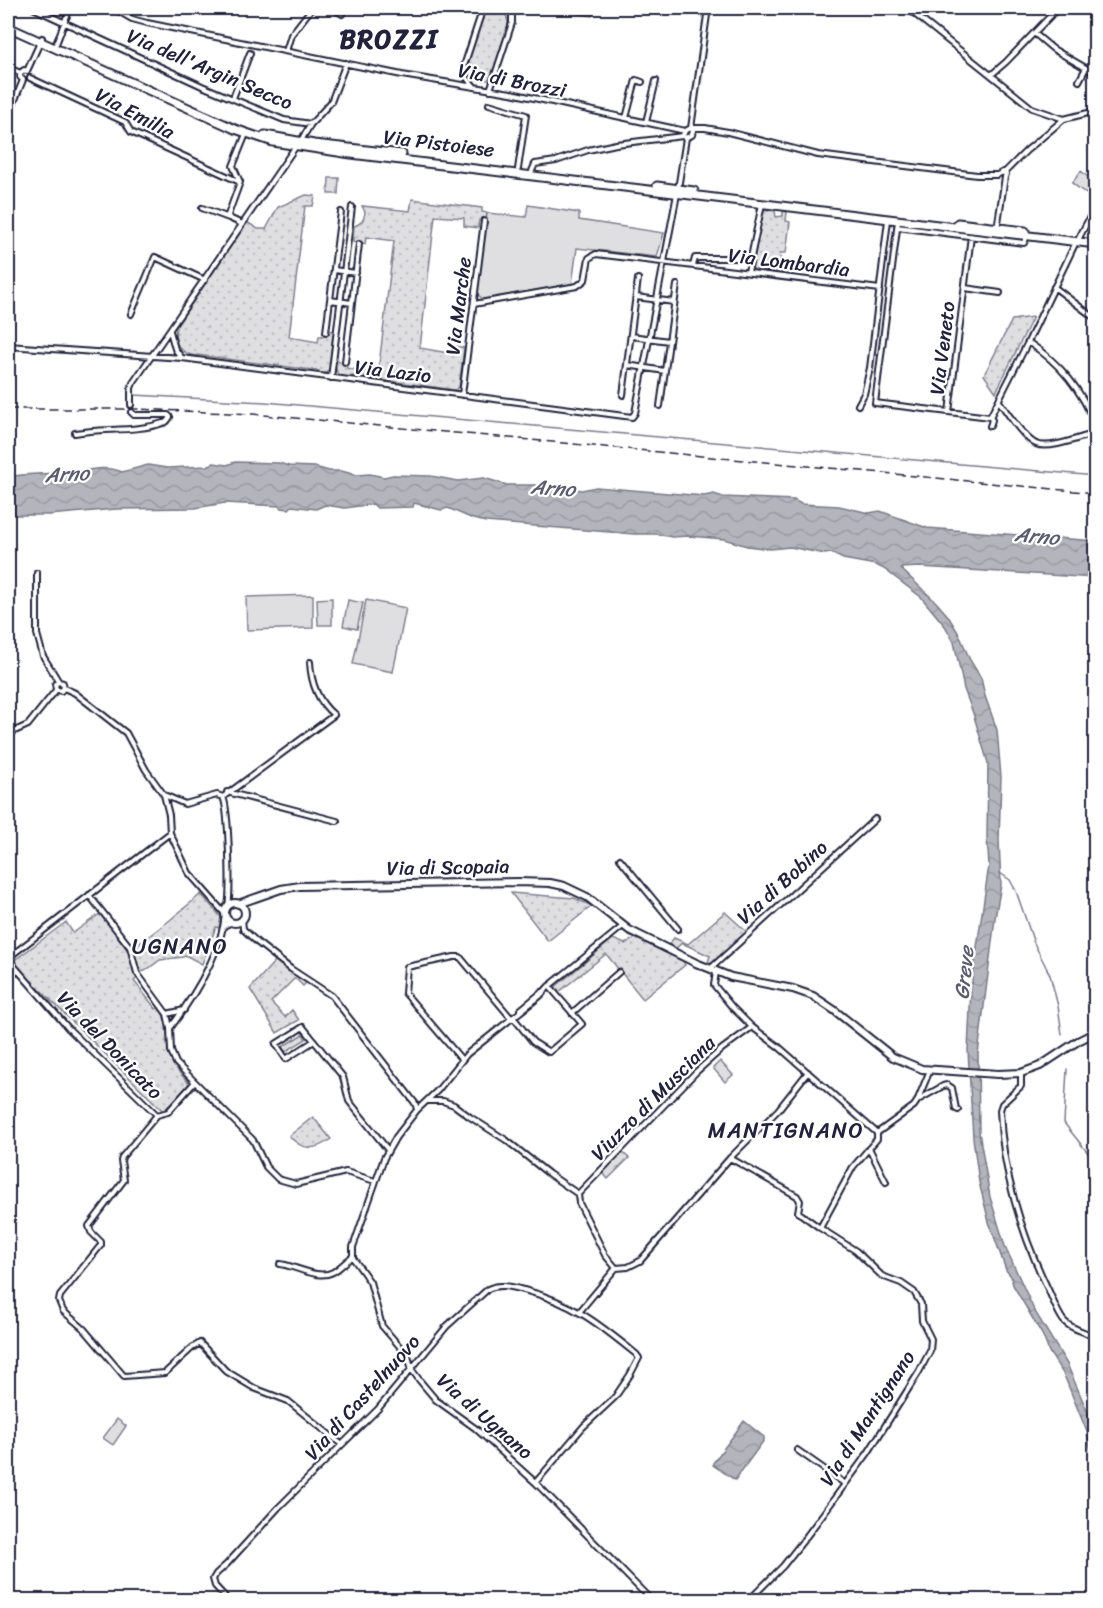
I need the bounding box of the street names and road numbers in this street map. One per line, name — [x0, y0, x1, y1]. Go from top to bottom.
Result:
street label: Via dell'Argin Secco — [121, 19, 298, 120]
street label: Via di Brozzi — [455, 53, 570, 108]
street label: Via Emilia — [89, 78, 182, 150]
street label: Via Pistoiese — [381, 119, 496, 168]
street label: Via Lombardia — [726, 238, 852, 287]
street label: Via Marche — [435, 255, 482, 357]
street label: Via Veneto — [919, 299, 966, 397]
street label: Via Lazio — [353, 349, 433, 394]
street label: Via di Bobino — [728, 831, 836, 933]
street label: Via di Scopaia — [386, 849, 510, 886]
street label: Via del Donicato — [48, 982, 171, 1108]
street label: Viuzzo di Musciana — [582, 1027, 725, 1169]
street label: Via di Castelnuovo — [296, 1326, 429, 1469]
street label: Via di Mantignano — [810, 1343, 925, 1493]
street label: Via di Ugnano — [428, 1364, 541, 1469]

